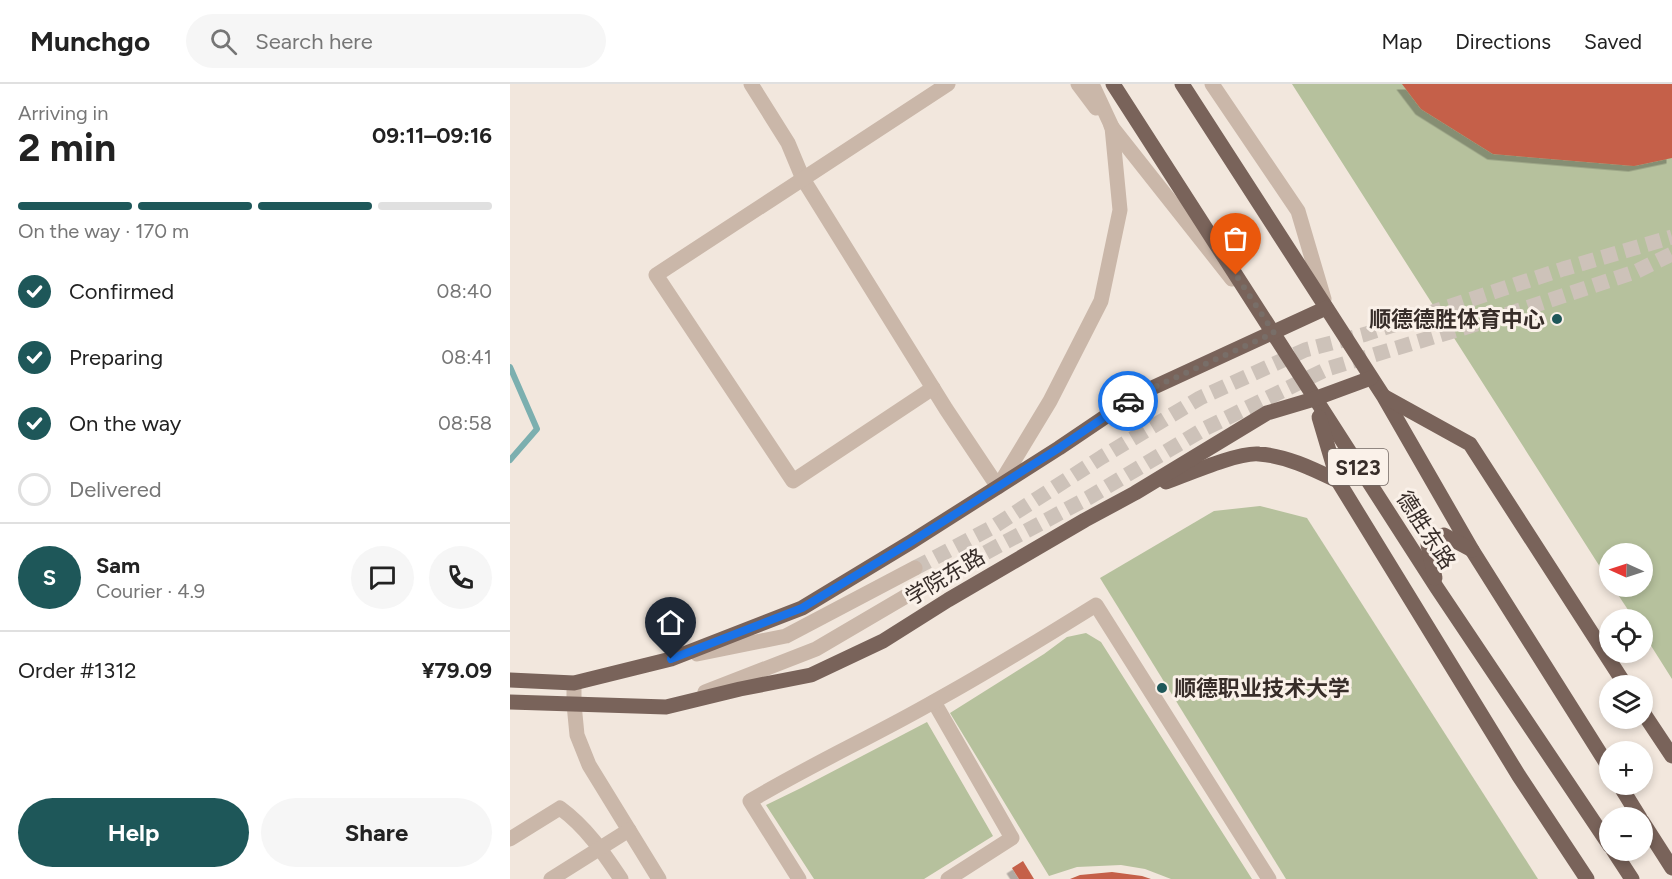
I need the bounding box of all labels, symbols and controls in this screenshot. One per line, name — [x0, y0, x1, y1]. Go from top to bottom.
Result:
search box — [186, 14, 606, 68]
text: Munchgo — [30, 24, 150, 58]
icon: search — [207, 25, 240, 58]
text: Search here — [255, 28, 373, 55]
text: Map — [1381, 29, 1422, 54]
text: Directions — [1455, 29, 1551, 54]
text: Saved — [1584, 29, 1642, 54]
text: Arriving in — [18, 101, 108, 125]
text: 09:11–09:16 — [372, 122, 492, 149]
text: 2 min — [18, 124, 116, 171]
pin — [1210, 213, 1261, 275]
text: On the way · 170 m — [18, 219, 189, 243]
icon: bag — [1219, 222, 1252, 255]
icon: check — [18, 275, 51, 308]
text: Confirmed — [69, 278, 174, 305]
text: 08:40 — [437, 279, 492, 303]
place label: 顺德德胜体育中心 — [1369, 306, 1545, 333]
marker: 顺德德胜体育中心 — [1550, 312, 1564, 326]
icon: check — [18, 341, 51, 374]
text: Preparing — [69, 344, 163, 371]
text: 08:41 — [441, 345, 492, 369]
courier — [1098, 371, 1158, 431]
icon: car — [1112, 385, 1145, 418]
icon: check — [18, 407, 51, 440]
text: On the way — [69, 410, 181, 437]
text: 08:58 — [438, 411, 492, 435]
road number: S123 — [1328, 449, 1388, 485]
text: Delivered — [69, 476, 162, 503]
street label: 德胜东路 — [1391, 486, 1461, 574]
street label: 学院东路 — [900, 543, 990, 611]
north arrow — [1599, 543, 1653, 597]
map controls — [1599, 543, 1653, 861]
button: chat — [351, 546, 414, 609]
button: phone — [429, 546, 492, 609]
text: Sam — [96, 552, 140, 579]
text: S — [43, 564, 56, 591]
text: Courier · 4.9 — [96, 579, 205, 603]
pin — [645, 597, 696, 659]
icon: home — [654, 606, 687, 639]
button: locate — [1599, 609, 1653, 663]
text: Order #1312 — [18, 657, 137, 684]
text: ¥79.09 — [421, 657, 492, 684]
place label: 顺德职业技术大学 — [1174, 675, 1350, 702]
button: layers — [1599, 675, 1653, 729]
marker: 顺德职业技术大学 — [1155, 681, 1169, 695]
button: + — [1599, 741, 1653, 795]
button: Help — [18, 798, 249, 867]
button: Share — [261, 798, 492, 867]
button: − — [1599, 807, 1653, 861]

